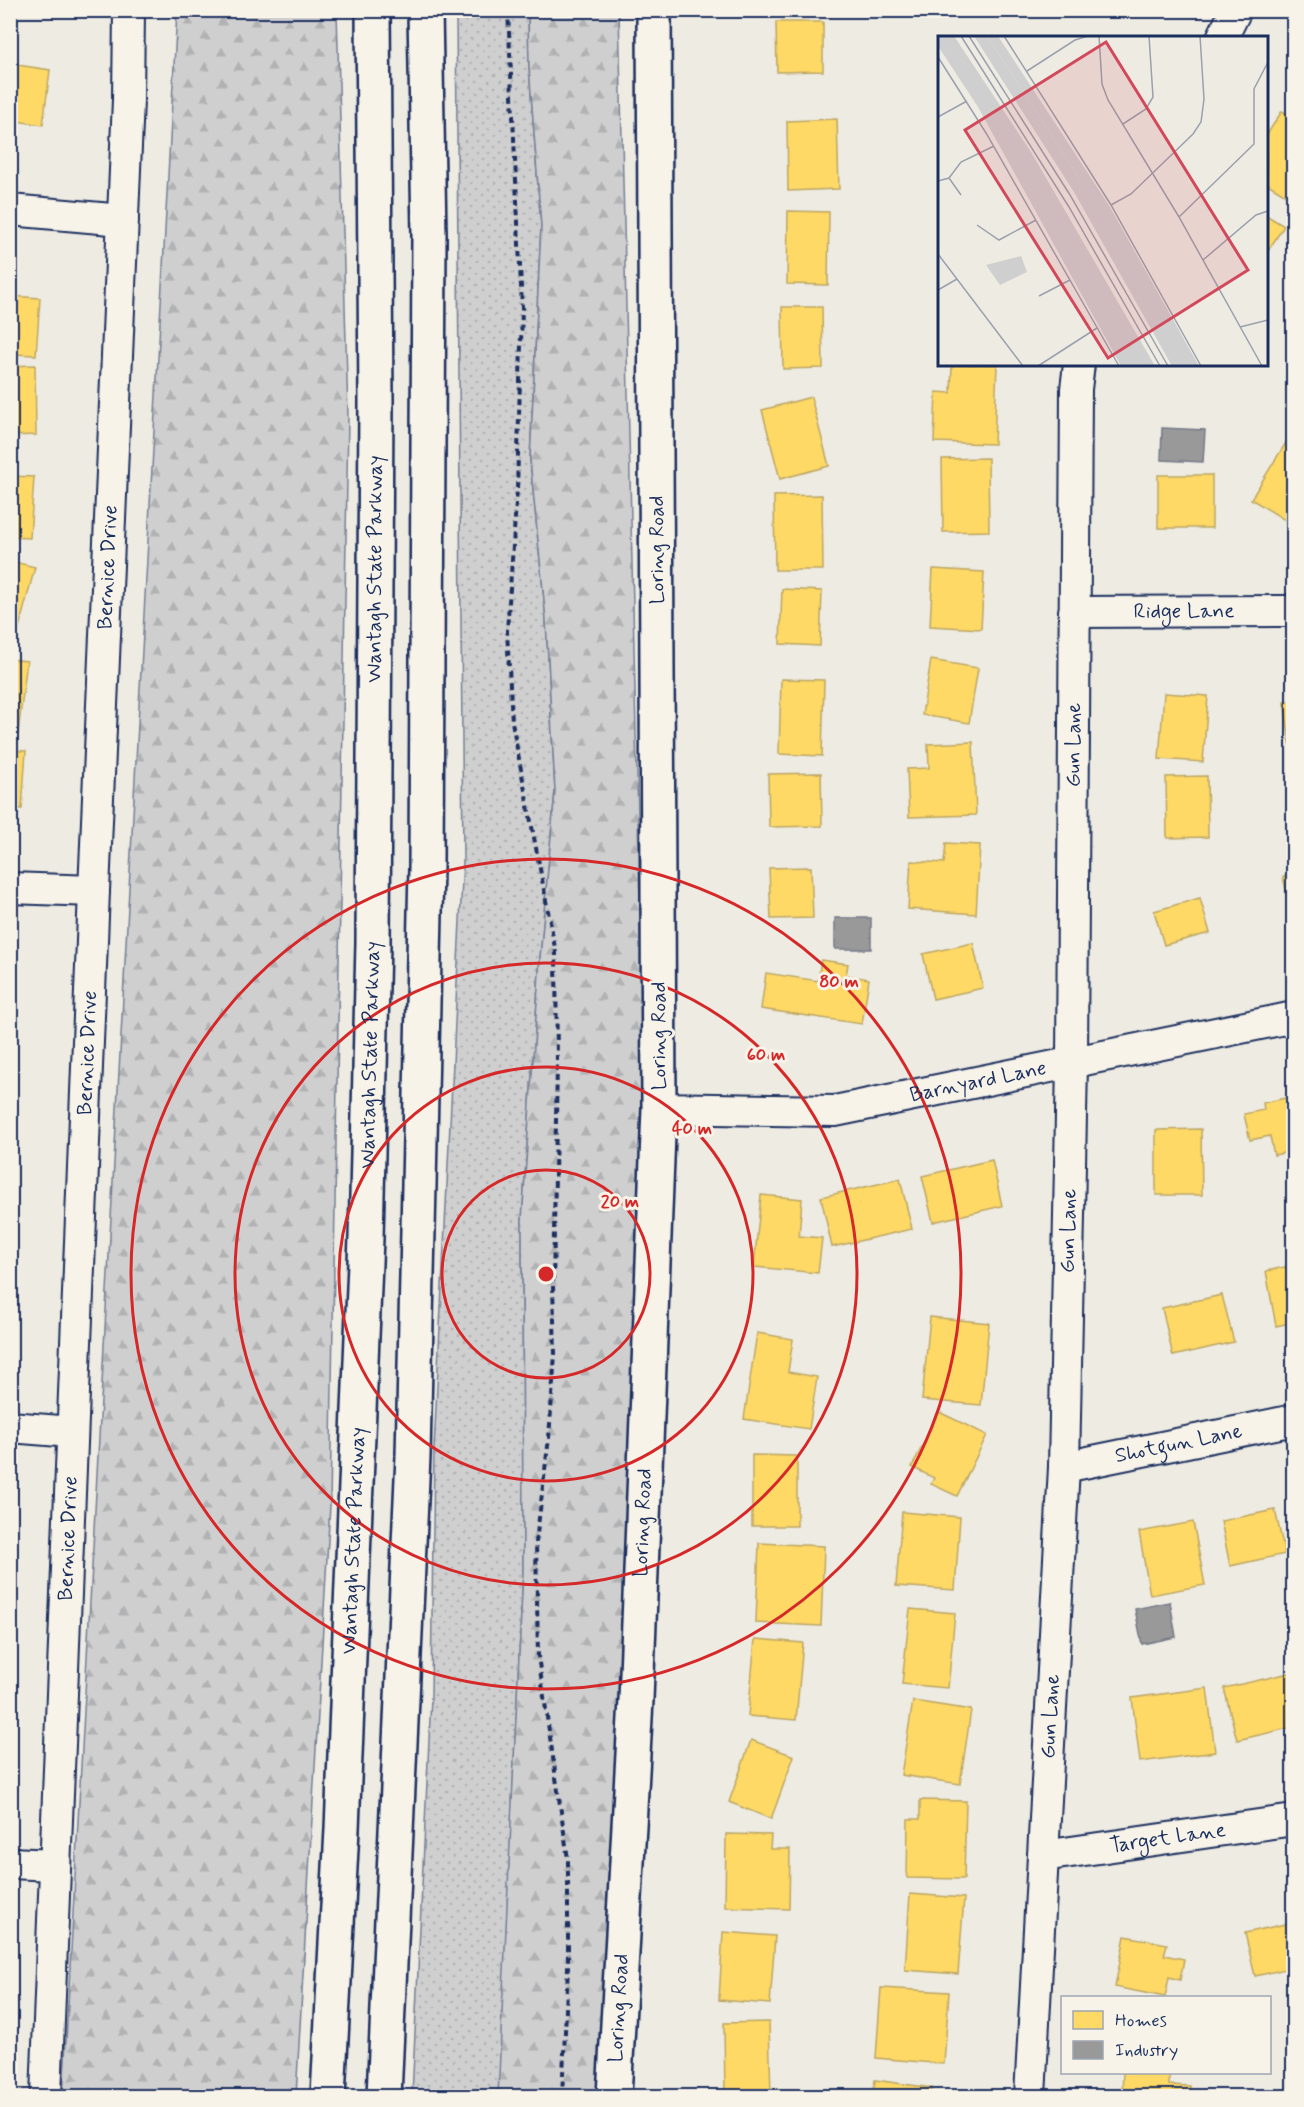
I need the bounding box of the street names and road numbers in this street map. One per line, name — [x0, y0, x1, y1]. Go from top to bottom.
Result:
street label: Wantagh State Parkway — [360, 455, 390, 683]
street label: Loring Road — [643, 496, 671, 604]
street label: Bernice Drive — [91, 504, 125, 630]
street label: Ridge Lane — [1133, 597, 1235, 627]
street label: Gun Lane — [1060, 703, 1088, 787]
street label: Wantagh State Parkway — [354, 941, 387, 1169]
street label: Loring Road — [645, 982, 673, 1090]
street label: Bernice Drive — [71, 990, 104, 1116]
street label: Barnyard Lane — [907, 1054, 1049, 1109]
street label: Gun Lane — [1054, 1188, 1084, 1273]
street label: Shotgun Lane — [1113, 1417, 1245, 1470]
street label: Wantagh State Parkway — [335, 1426, 372, 1655]
street label: Loring Road — [627, 1468, 659, 1578]
street label: Bernice Drive — [52, 1476, 85, 1601]
street label: Gun Lane — [1034, 1674, 1067, 1759]
street label: Target Lane — [1108, 1816, 1228, 1860]
street label: Loring Road — [602, 1953, 636, 2063]

